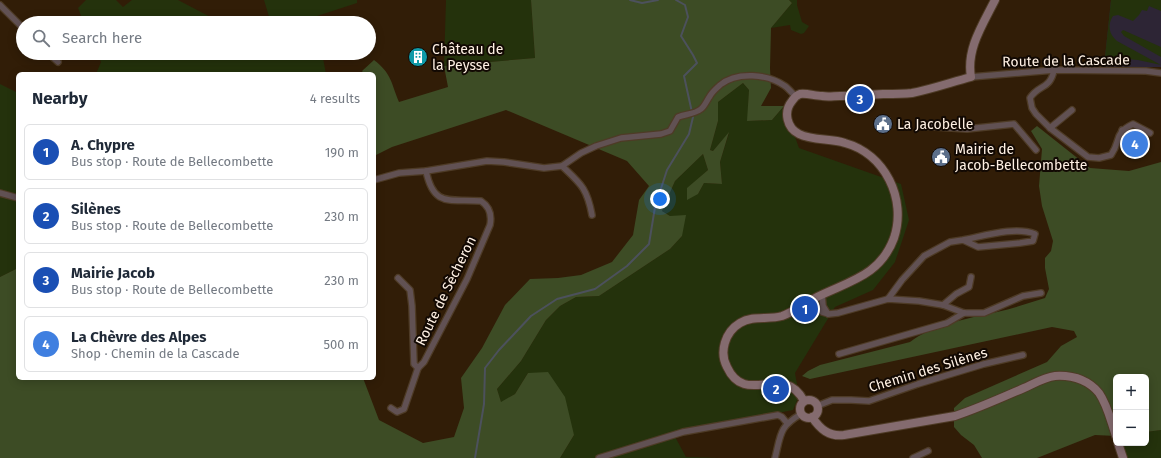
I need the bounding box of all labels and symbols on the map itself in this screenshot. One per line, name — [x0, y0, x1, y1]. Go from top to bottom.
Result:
place label: Château de la Peysse — [432, 41, 503, 74]
building icon: Château de la Peysse — [407, 46, 429, 68]
street label: Route de la Cascade — [1002, 51, 1130, 71]
pin: 3 — [847, 84, 873, 114]
public building icon: La Jacobelle — [872, 113, 894, 135]
place label: La Jacobelle — [897, 116, 973, 133]
pin: 4 — [1122, 129, 1148, 159]
place label: Mairie de Jacob-Bellecombette — [955, 141, 1087, 174]
public building icon: Mairie de Jacob-Bellecombette — [930, 146, 952, 168]
your location — [650, 189, 670, 209]
street label: Route de Sècheron — [412, 234, 480, 348]
pin: 1 — [792, 294, 818, 324]
street label: Chemin des Silènes — [867, 344, 990, 396]
pin: 2 — [763, 374, 789, 404]

